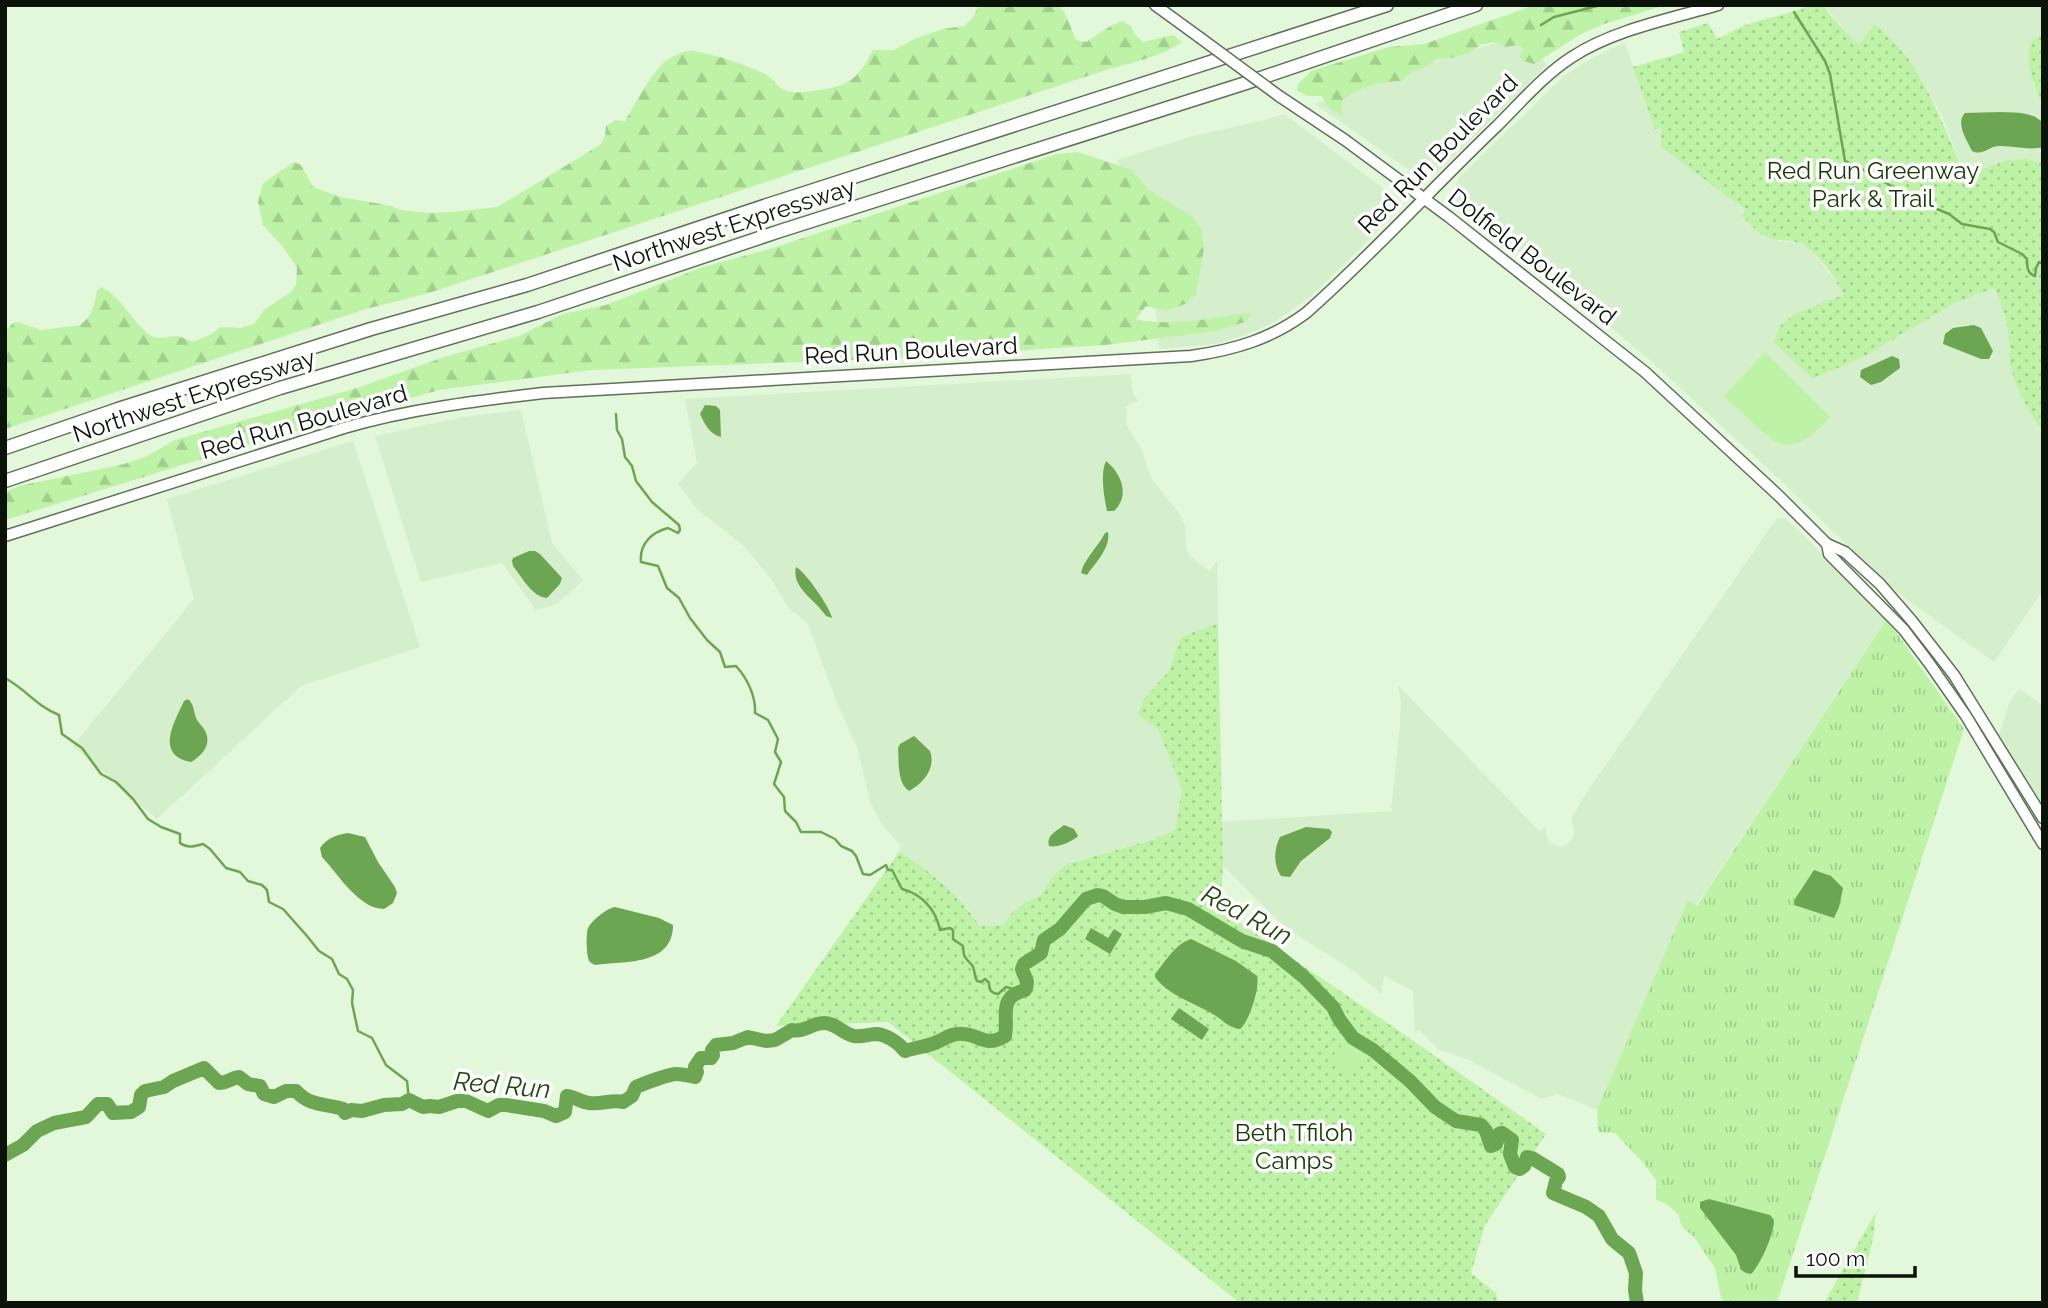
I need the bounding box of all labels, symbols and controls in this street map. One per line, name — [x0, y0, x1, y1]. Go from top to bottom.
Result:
street label: Red Run Boulevard — [1352, 68, 1523, 239]
park label: Red Run Greenway Park & Trail — [1767, 156, 1979, 213]
street label: Northwest Expressway — [609, 172, 859, 277]
street label: Dolfield Boulevard — [1443, 182, 1622, 331]
street label: Red Run Boulevard — [804, 330, 1018, 371]
street label: Northwest Expressway — [69, 343, 319, 448]
street label: Red Run Boulevard — [197, 378, 411, 465]
water label: Red Run — [1197, 879, 1297, 951]
water label: Red Run — [452, 1066, 552, 1104]
park label: Beth Tfiloh Camps — [1235, 1118, 1353, 1175]
scale bar — [1796, 1234, 1915, 1278]
text: 100 m — [1806, 1246, 1865, 1271]

